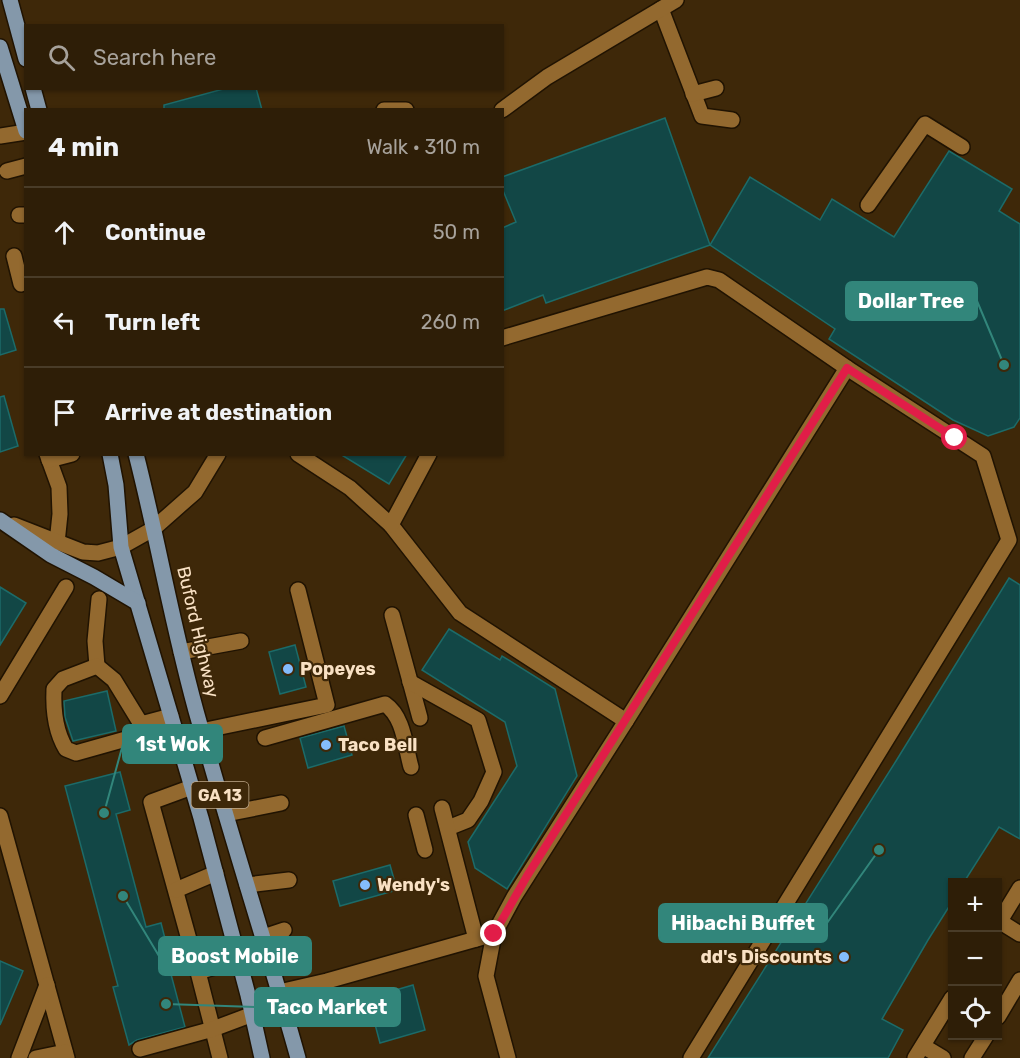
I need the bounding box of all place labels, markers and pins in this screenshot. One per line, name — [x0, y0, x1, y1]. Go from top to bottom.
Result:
callout: Dollar Tree — [846, 282, 977, 320]
place label: Popeyes — [300, 658, 376, 680]
marker: Popeyes — [281, 662, 295, 676]
callout: 1st Wok — [123, 725, 222, 763]
place label: Taco Bell — [338, 734, 417, 756]
marker: Taco Bell — [319, 738, 333, 752]
place label: Wendy's — [377, 874, 450, 896]
marker: Wendy's — [358, 878, 372, 892]
callout: Hibachi Buffet — [659, 904, 827, 942]
callout: Boost Mobile — [159, 937, 311, 975]
place label: dd's Discounts — [700, 946, 832, 968]
marker: dd's Discounts — [837, 950, 851, 964]
callout: Taco Market — [255, 988, 400, 1026]

